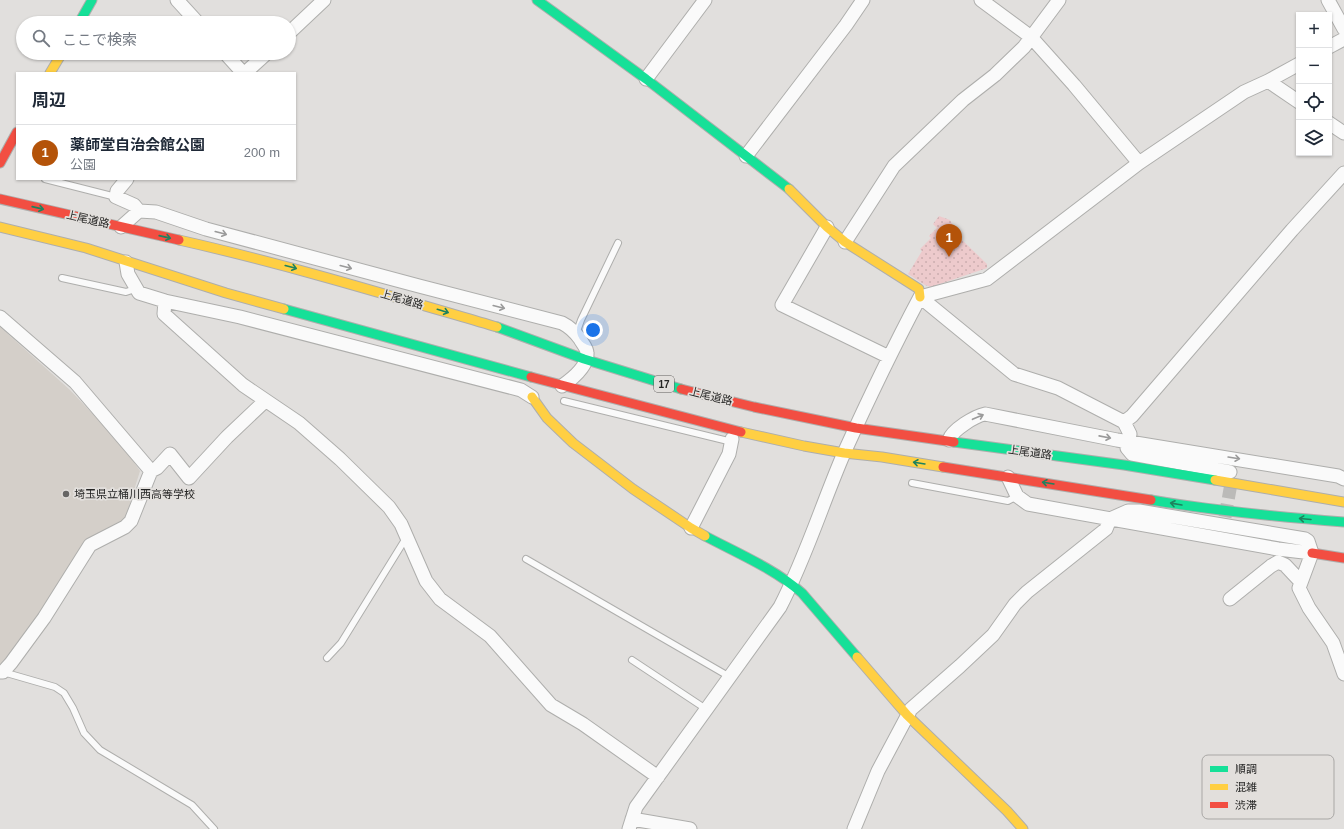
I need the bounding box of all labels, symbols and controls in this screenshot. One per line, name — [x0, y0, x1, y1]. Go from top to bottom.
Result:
map controls — [1296, 12, 1332, 156]
button: + — [1296, 12, 1332, 48]
search box — [16, 16, 296, 60]
icon: search — [30, 27, 52, 49]
text: ここで検索 — [62, 31, 137, 48]
button: − — [1296, 48, 1332, 84]
button: locate — [1296, 84, 1332, 120]
text: 周辺 — [32, 91, 66, 110]
button: layers — [1296, 120, 1332, 156]
text: 薬師堂自治会館公園 — [70, 136, 205, 153]
text: 1 — [41, 145, 49, 160]
text: 200 m — [244, 145, 280, 160]
text: 公園 — [70, 157, 96, 172]
one-way arrow — [31, 204, 44, 212]
street label: 上尾道路 — [65, 208, 111, 230]
pin: 1 — [936, 224, 962, 257]
one-way arrow — [214, 230, 227, 237]
one-way arrow — [158, 233, 171, 241]
one-way arrow — [284, 264, 297, 272]
one-way arrow — [339, 264, 352, 271]
street label: 上尾道路 — [379, 287, 425, 311]
one-way arrow — [492, 303, 505, 311]
one-way arrow — [436, 308, 449, 315]
your location — [583, 320, 603, 340]
road number: 17 — [654, 376, 674, 392]
street label: 上尾道路 — [688, 385, 734, 407]
one-way arrow — [972, 412, 984, 420]
one-way arrow — [1099, 434, 1112, 442]
street label: 上尾道路 — [1007, 443, 1053, 461]
one-way arrow — [1227, 455, 1240, 463]
one-way arrow — [913, 459, 926, 467]
one-way arrow — [1042, 479, 1055, 487]
place label: 埼玉県立桶川西高等学校 — [74, 488, 195, 500]
marker: 埼玉県立桶川西高等学校 — [61, 489, 71, 499]
one-way arrow — [1170, 500, 1183, 508]
one-way arrow — [1299, 516, 1312, 523]
legend — [1202, 755, 1334, 819]
text: 順調 — [1235, 763, 1257, 775]
text: 混雑 — [1235, 781, 1257, 793]
text: 渋滞 — [1235, 799, 1257, 811]

